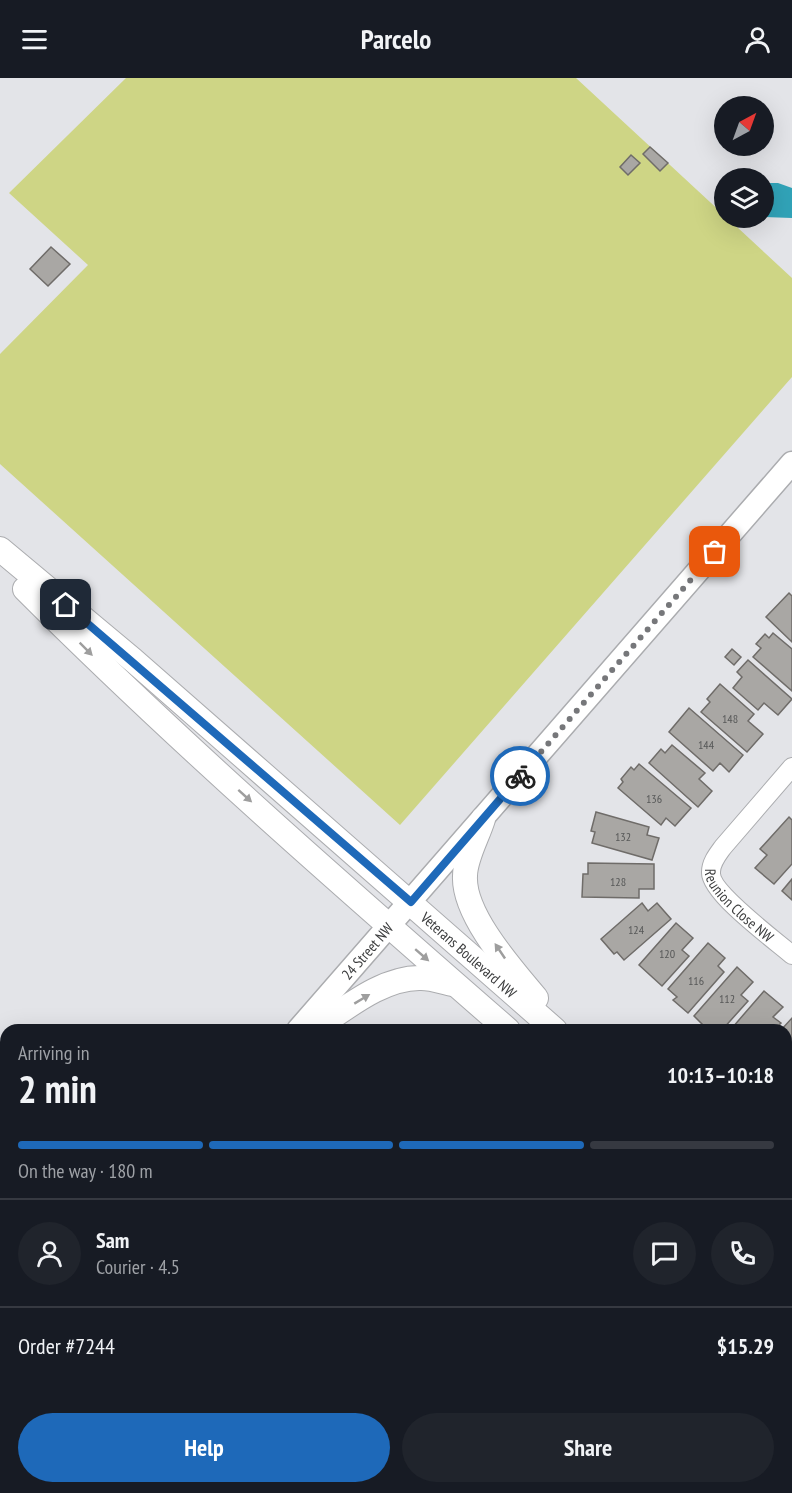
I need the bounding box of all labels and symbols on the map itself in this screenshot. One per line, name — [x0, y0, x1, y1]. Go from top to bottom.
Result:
north arrow — [714, 96, 774, 156]
pin — [689, 526, 740, 577]
pin — [40, 579, 91, 630]
one-way arrow — [78, 642, 92, 656]
house number: 148 — [722, 711, 738, 726]
house number: 144 — [698, 737, 715, 752]
courier — [490, 746, 550, 806]
one-way arrow — [237, 789, 252, 802]
house number: 136 — [646, 791, 662, 806]
house number: 132 — [615, 829, 631, 844]
street label: Reunion Close NW — [701, 869, 778, 946]
house number: 128 — [610, 874, 626, 889]
street label: Veterans Boulevard NW — [416, 907, 521, 1002]
street label: 24 Street NW — [337, 919, 397, 983]
house number: 124 — [628, 922, 645, 937]
one-way arrow — [494, 943, 505, 960]
house number: 120 — [659, 946, 675, 961]
one-way arrow — [414, 948, 429, 961]
house number: 116 — [688, 973, 704, 988]
house number: 112 — [719, 991, 735, 1006]
one-way arrow — [354, 993, 370, 1004]

